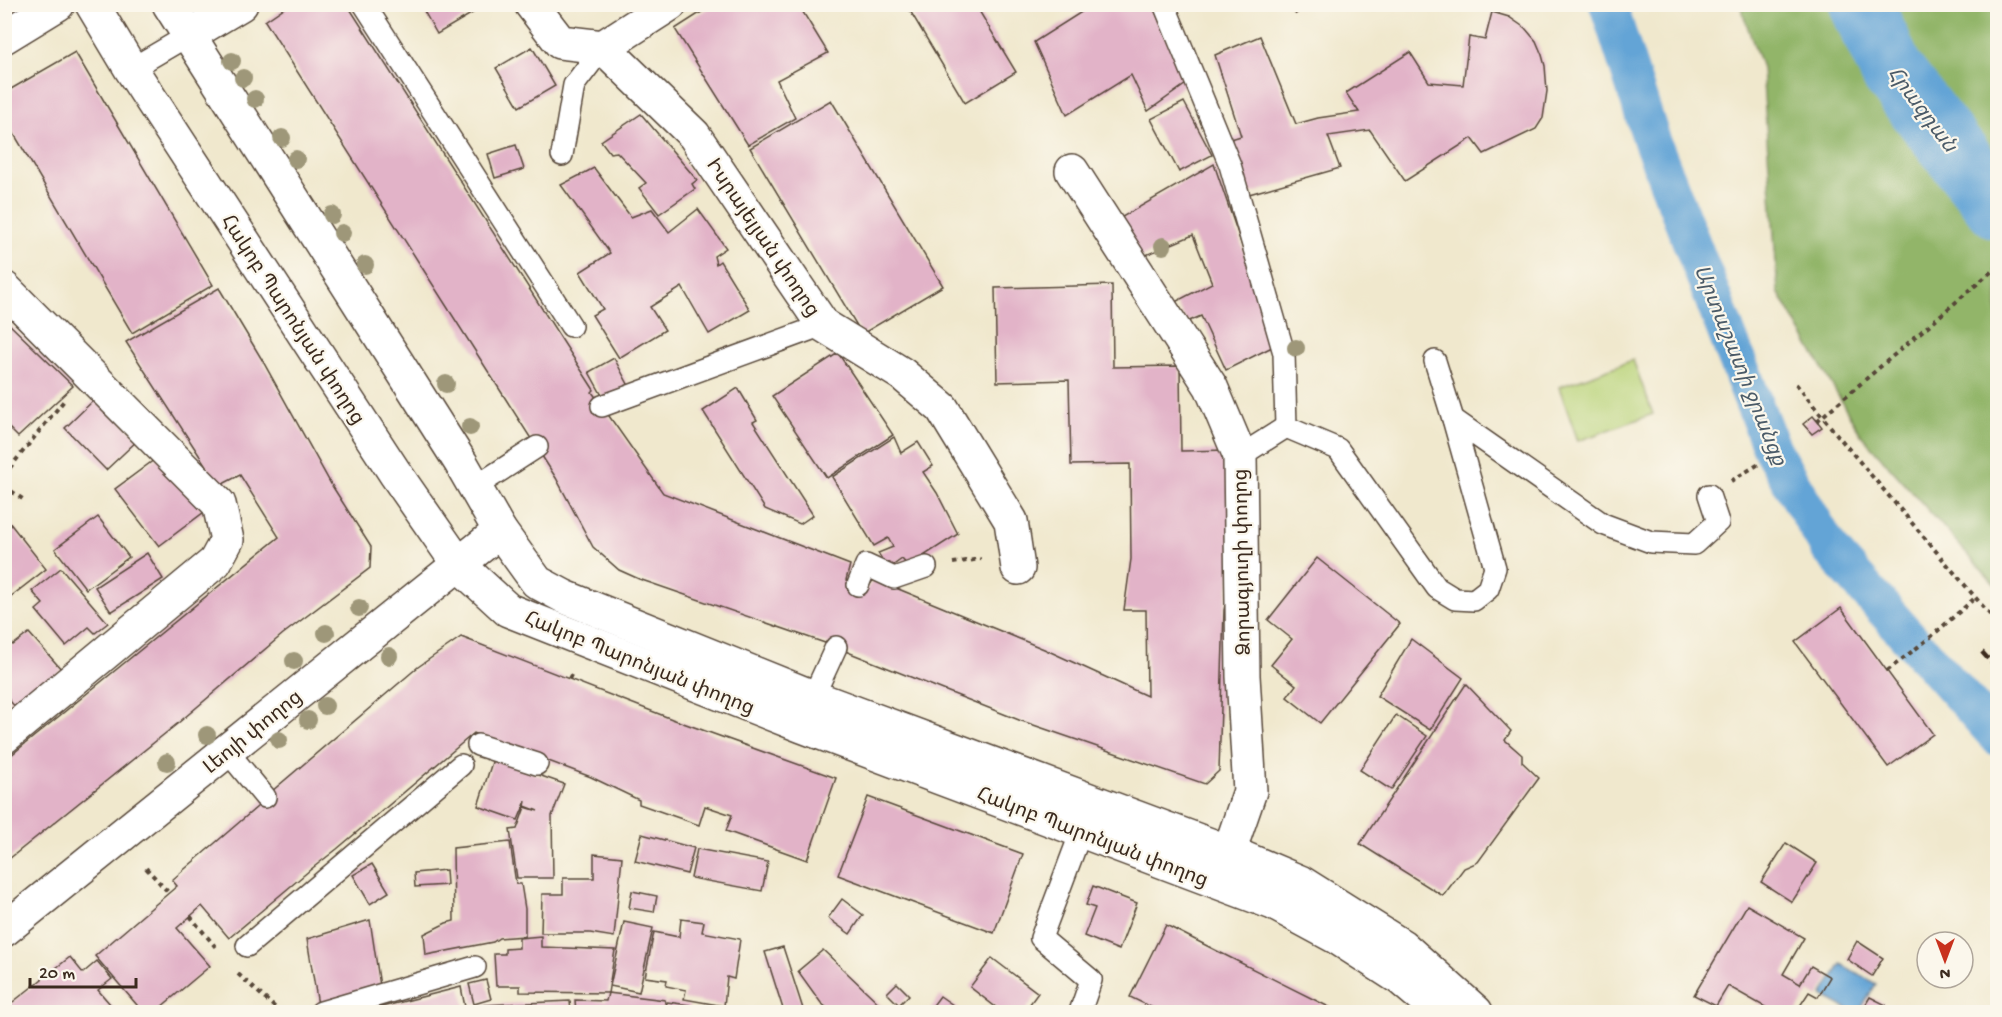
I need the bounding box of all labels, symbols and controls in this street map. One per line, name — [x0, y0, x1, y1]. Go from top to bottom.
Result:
water label: Հրազդան — [1880, 63, 1962, 160]
street label: Իսրայելյան փողոց — [700, 155, 823, 322]
street label: Հակոբ Պարոնյան փողոց — [214, 211, 369, 430]
water label: Արտաշատի ջրանցք — [1686, 262, 1791, 472]
street label: Ձորագյուղի փողոց — [1231, 468, 1258, 655]
street label: Հակոբ Պարոնյան փողոց — [520, 608, 757, 722]
street label: Լեոյի փողոց — [200, 687, 308, 780]
street label: Հակոբ Պարոնյան փողոց — [973, 784, 1211, 894]
north arrow — [1915, 930, 1975, 990]
scale bar — [30, 951, 136, 989]
text: N — [1939, 962, 1950, 981]
text: 20 m — [39, 964, 75, 985]

